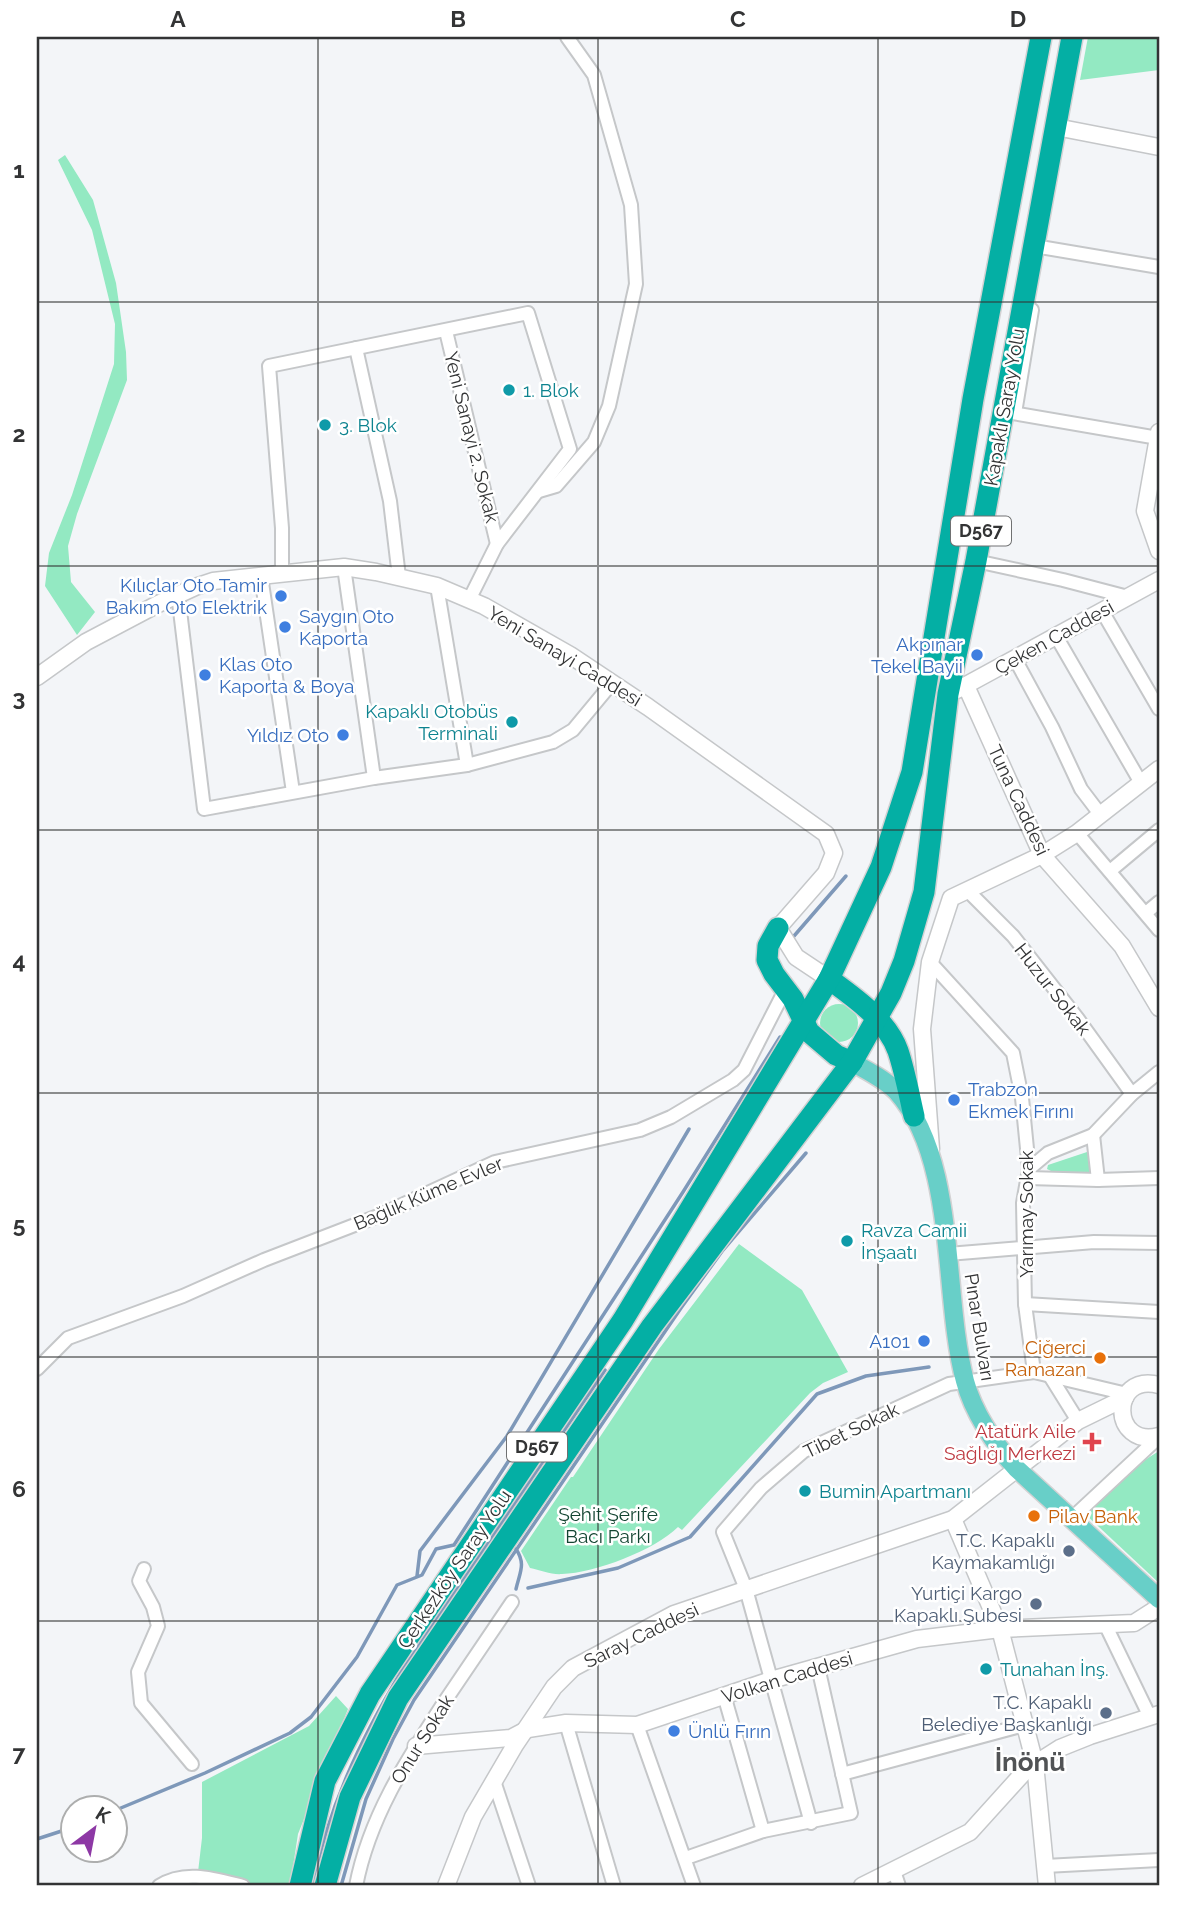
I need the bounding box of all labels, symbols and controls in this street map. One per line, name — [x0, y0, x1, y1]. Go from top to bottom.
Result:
text: A — [170, 5, 186, 32]
text: B — [450, 5, 466, 32]
text: C — [730, 5, 746, 32]
text: D — [1010, 5, 1026, 32]
text: 1 — [13, 156, 25, 183]
street label: Kapaklı Saray Yolu — [979, 326, 1029, 488]
street label: Yeni Sanayi 2. Sokak — [440, 349, 504, 525]
place label: 1. Blok — [523, 379, 579, 401]
marker: 1. Blok — [501, 382, 517, 398]
place label: 3. Blok — [339, 414, 397, 436]
marker: 3. Blok — [317, 417, 333, 433]
text: 2 — [13, 420, 25, 447]
road number: D567 — [951, 516, 1011, 546]
place label: Kılıçlar Oto Tamir Bakım Oto Elektrik — [106, 574, 267, 618]
marker: Kılıçlar Oto Tamir Bakım Oto Elektrik — [273, 588, 289, 604]
street label: Çeken Caddesi — [991, 595, 1117, 679]
street label: Yeni Sanayi Caddesi — [484, 601, 646, 711]
place label: Saygın Oto Kaporta — [299, 605, 394, 649]
marker: Saygın Oto Kaporta — [277, 619, 293, 635]
place label: Akpınar Tekel Bayii — [871, 633, 963, 677]
marker: Akpınar Tekel Bayii — [969, 647, 985, 663]
place label: Klas Oto Kaporta & Boya — [219, 653, 354, 697]
marker: Klas Oto Kaporta & Boya — [197, 667, 213, 683]
text: 3 — [13, 684, 25, 711]
place label: Kapaklı Otobüs Terminali — [365, 700, 498, 744]
marker: Kapaklı Otobüs Terminali — [504, 714, 520, 730]
place label: Yıldız Oto — [247, 724, 329, 746]
marker: Yıldız Oto — [335, 727, 351, 743]
street label: Tuna Caddesi — [984, 741, 1054, 859]
street label: Huzur Sokak — [1010, 939, 1096, 1039]
text: 4 — [12, 947, 26, 974]
place label: Trabzon Ekmek Fırını — [968, 1078, 1074, 1122]
marker: Trabzon Ekmek Fırını — [946, 1092, 962, 1108]
street label: Yarımay Sokak — [1015, 1150, 1037, 1278]
street label: Bağlık Küme Evler — [350, 1152, 506, 1234]
text: 5 — [13, 1211, 26, 1238]
place label: Ravza Camii İnşaatı — [861, 1219, 967, 1263]
marker: Ravza Camii İnşaatı — [839, 1233, 855, 1249]
street label: Pınar Bulvarı — [961, 1272, 999, 1382]
place label: A101 — [869, 1330, 910, 1352]
marker: A101 — [916, 1333, 932, 1349]
place label: Ciğerci Ramazan — [1005, 1336, 1086, 1380]
marker: Ciğerci Ramazan — [1092, 1350, 1108, 1366]
street label: Tibet Sokak — [800, 1398, 902, 1462]
place label: Atatürk Aile Sağlığı Merkezi — [944, 1420, 1076, 1464]
road number: D567 — [507, 1432, 567, 1462]
marker: Atatürk Aile Sağlığı Merkezi — [1082, 1432, 1102, 1452]
text: 6 — [12, 1475, 26, 1502]
place label: Bumin Apartmanı — [819, 1480, 971, 1502]
marker: Bumin Apartmanı — [797, 1483, 813, 1499]
street label: Çerkezköy Saray Yolu — [393, 1485, 515, 1653]
park label: Şehit Şerife Bacı Parkı — [558, 1503, 658, 1547]
place label: Pilav Bank — [1048, 1505, 1138, 1527]
marker: Pilav Bank — [1026, 1508, 1042, 1524]
place label: T.C. Kapaklı Kaymakamlığı — [932, 1529, 1055, 1573]
marker: T.C. Kapaklı Kaymakamlığı — [1061, 1543, 1077, 1559]
place label: Yurtiçi Kargo Kapaklı Şubesi — [894, 1582, 1022, 1626]
marker: Yurtiçi Kargo Kapaklı Şubesi — [1028, 1596, 1044, 1612]
street label: Saray Caddesi — [580, 1598, 702, 1672]
street label: Volkan Caddesi — [719, 1647, 855, 1707]
place label: Tunahan İnş. — [1000, 1658, 1109, 1680]
marker: Tunahan İnş. — [978, 1661, 994, 1677]
street label: Onur Sokak — [386, 1690, 458, 1788]
place label: T.C. Kapaklı Belediye Başkanlığı — [921, 1691, 1092, 1735]
marker: T.C. Kapaklı Belediye Başkanlığı — [1098, 1705, 1114, 1721]
place label: Ünlü Fırın — [688, 1720, 771, 1742]
marker: Ünlü Fırın — [666, 1723, 682, 1739]
text: 7 — [13, 1739, 26, 1766]
district label: İnönü — [995, 1747, 1065, 1777]
north arrow — [60, 1794, 130, 1864]
text: K — [92, 1802, 114, 1827]

